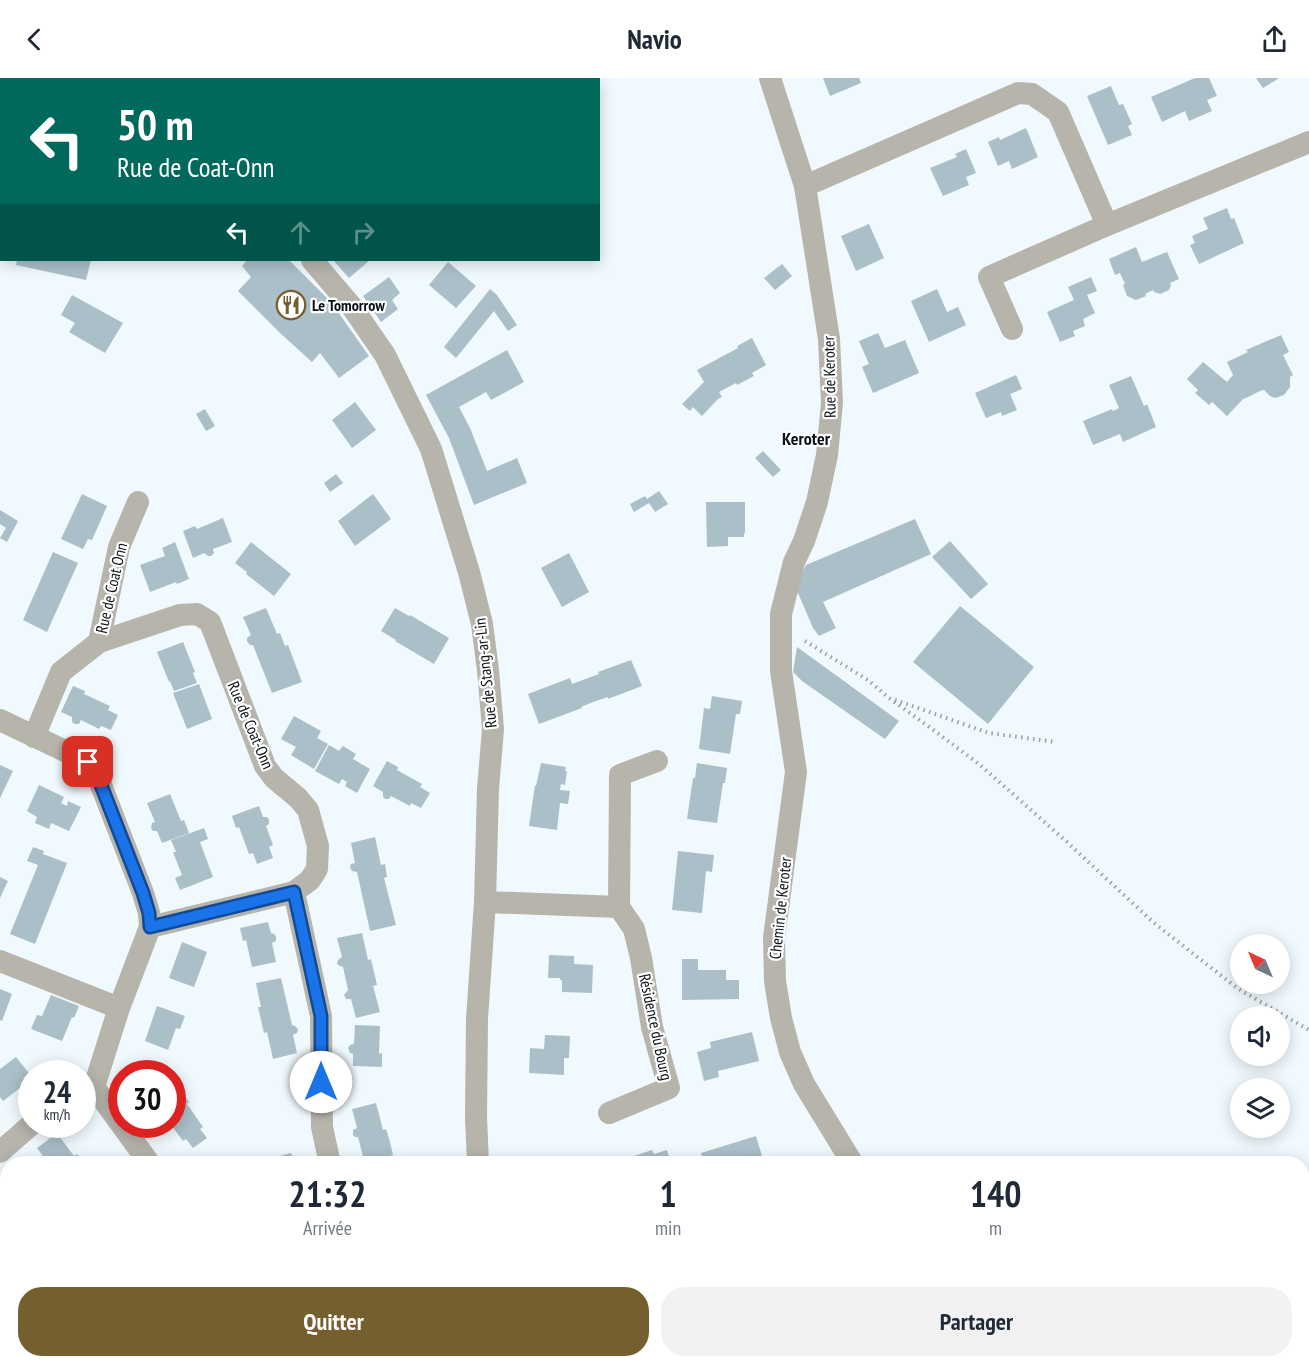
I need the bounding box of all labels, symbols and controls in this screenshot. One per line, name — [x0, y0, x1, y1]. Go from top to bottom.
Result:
text: Navio — [627, 22, 682, 56]
icon: back — [18, 23, 51, 56]
icon: share — [1258, 23, 1291, 56]
text: 50 m — [117, 97, 194, 152]
icon: left — [18, 102, 96, 180]
text: Rue de Coat-Onn — [117, 150, 274, 184]
icon: left — [221, 216, 254, 249]
icon: ahead — [284, 216, 317, 249]
icon: right — [347, 216, 380, 249]
restaurant icon: Le Tomorrow — [275, 289, 307, 321]
place label: Le Tomorrow — [312, 295, 385, 315]
street label: Rue de Keroter — [818, 335, 840, 418]
district label: Keroter — [782, 427, 831, 450]
street label: Rue de Coat Onn — [91, 541, 131, 635]
street label: Rue de Stang-ar-Lin — [469, 617, 501, 729]
street label: Rue de Coat-Onn — [224, 678, 278, 772]
pin — [62, 736, 113, 787]
icon: arrive — [71, 745, 104, 778]
street label: Chemin de Keroter — [765, 855, 795, 960]
north arrow — [1230, 934, 1290, 994]
map controls — [1230, 934, 1290, 1138]
street label: Résidence du Bourg — [635, 972, 677, 1082]
button: sound — [1230, 1006, 1290, 1066]
position arrow — [289, 1050, 353, 1114]
speed limit sign: 30 — [108, 1060, 186, 1138]
text: 24 — [43, 1072, 71, 1111]
button: layers — [1230, 1078, 1290, 1138]
text: km/h — [44, 1105, 70, 1124]
text: 21:32 — [289, 1170, 366, 1217]
text: 1 — [659, 1170, 677, 1217]
text: 140 — [970, 1170, 1021, 1217]
text: Arrivée — [303, 1215, 352, 1241]
text: min — [655, 1215, 681, 1241]
text: m — [989, 1215, 1002, 1241]
button: Quitter — [18, 1287, 649, 1356]
button: Partager — [661, 1287, 1292, 1356]

